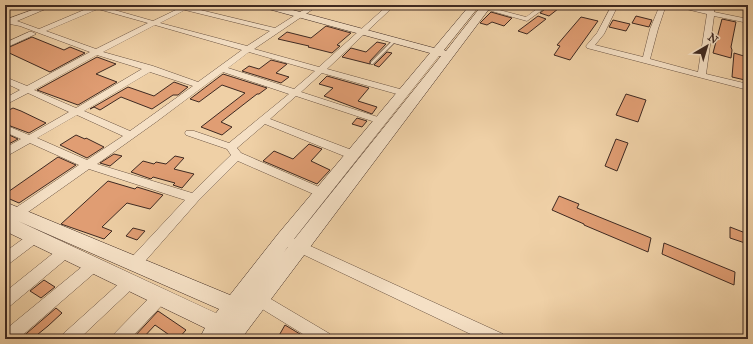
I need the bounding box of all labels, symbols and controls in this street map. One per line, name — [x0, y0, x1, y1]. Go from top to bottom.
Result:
north arrow — [687, 26, 727, 66]
text: N — [705, 31, 721, 47]

